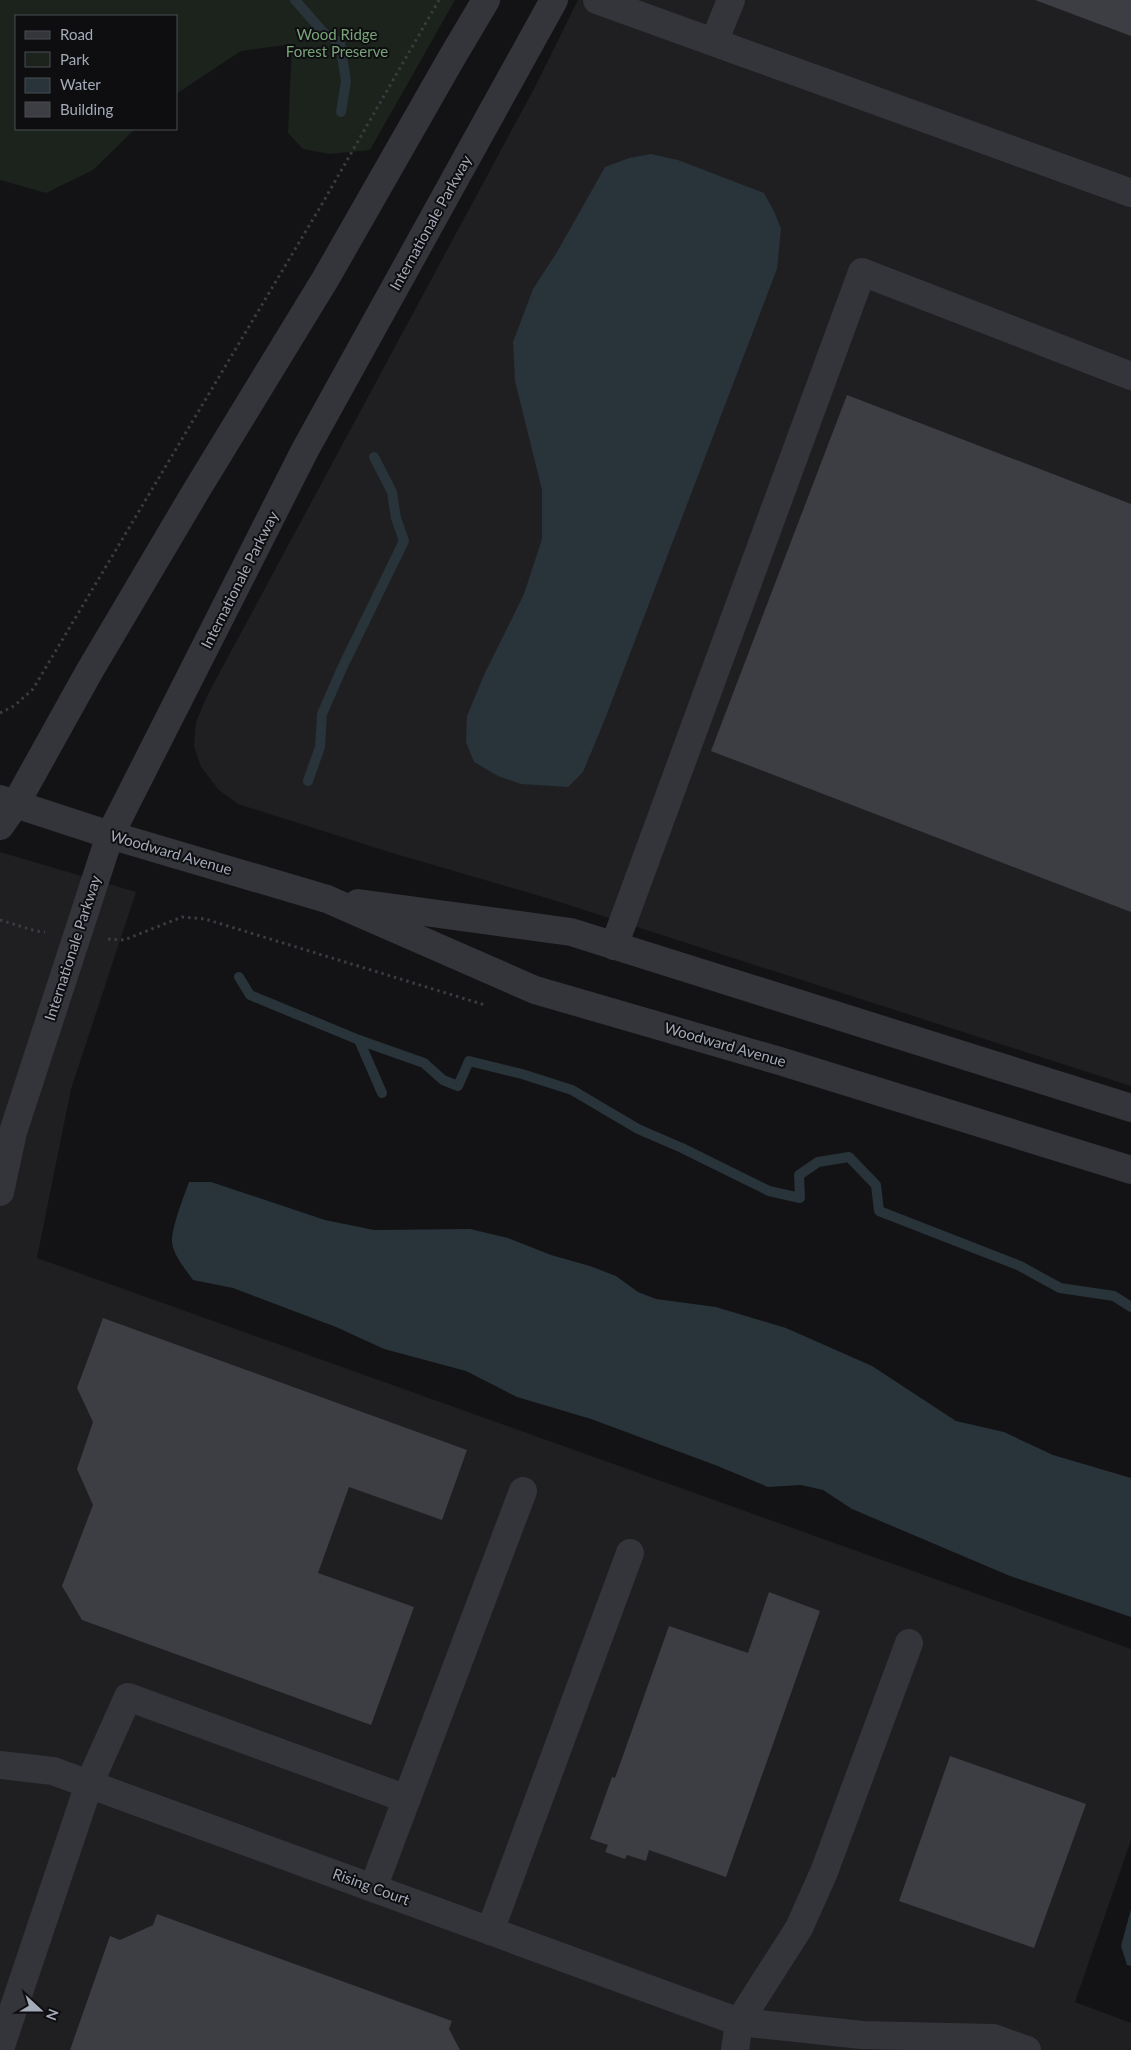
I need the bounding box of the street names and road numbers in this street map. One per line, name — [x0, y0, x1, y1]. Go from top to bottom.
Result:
street label: Internationale Parkway — [385, 152, 475, 293]
street label: Internationale Parkway — [197, 508, 282, 651]
street label: Woodward Avenue — [108, 826, 234, 878]
street label: Internationale Parkway — [40, 873, 104, 1023]
street label: Woodward Avenue — [662, 1018, 788, 1070]
street label: Rising Court — [330, 1864, 413, 1909]

